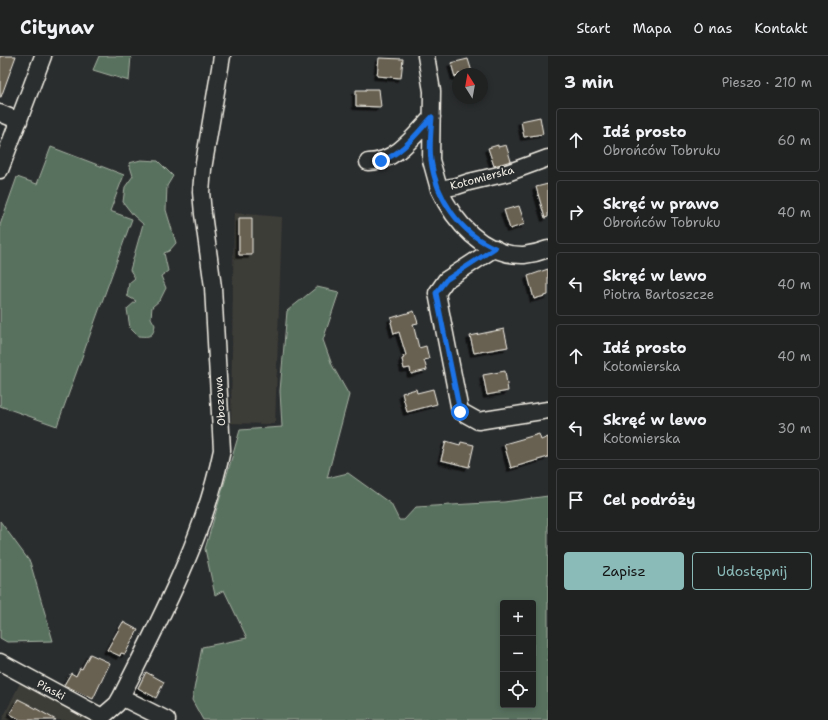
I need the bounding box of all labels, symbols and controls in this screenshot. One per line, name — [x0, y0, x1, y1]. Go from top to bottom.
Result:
text: Citynav — [20, 15, 94, 40]
text: Start — [576, 19, 611, 37]
text: Mapa — [633, 19, 671, 37]
text: O nas — [693, 19, 732, 37]
text: Kontakt — [754, 19, 808, 37]
north arrow — [452, 68, 488, 104]
text: 3 min — [564, 71, 614, 93]
text: Pieszo · 210 m — [722, 74, 812, 91]
text: Idź prosto — [603, 122, 687, 142]
icon: ahead — [565, 129, 587, 151]
text: 60 m — [778, 132, 811, 149]
text: Obrońców Tobruku — [603, 142, 720, 159]
route end — [372, 152, 390, 170]
street label: Kotomierska — [448, 162, 516, 194]
text: Skręć w prawo — [603, 194, 719, 214]
icon: right — [565, 201, 587, 223]
text: 40 m — [777, 204, 811, 221]
text: Obrońców Tobruku — [603, 214, 720, 231]
text: Skręć w lewo — [603, 266, 707, 286]
icon: left — [565, 273, 587, 295]
text: 40 m — [777, 276, 811, 293]
text: Piotra Bartoszcze — [603, 286, 714, 303]
text: Idź prosto — [603, 338, 687, 358]
icon: ahead — [565, 345, 587, 367]
text: 40 m — [777, 348, 811, 365]
text: Kotomierska — [603, 358, 680, 375]
street label: Obozowa — [211, 375, 229, 426]
route start — [451, 403, 469, 421]
text: Skręć w lewo — [603, 410, 707, 430]
icon: left — [565, 417, 587, 439]
text: 30 m — [777, 420, 811, 437]
text: Kotomierska — [603, 430, 680, 447]
icon: arrive — [565, 489, 587, 511]
text: Cel podróży — [603, 490, 695, 510]
button: Zapisz — [564, 552, 684, 590]
button: Udostępnij — [692, 552, 812, 590]
map controls — [500, 600, 536, 708]
button: + — [500, 600, 536, 636]
button: − — [500, 636, 536, 672]
button: locate — [500, 672, 536, 708]
street label: Piaski — [34, 676, 68, 704]

